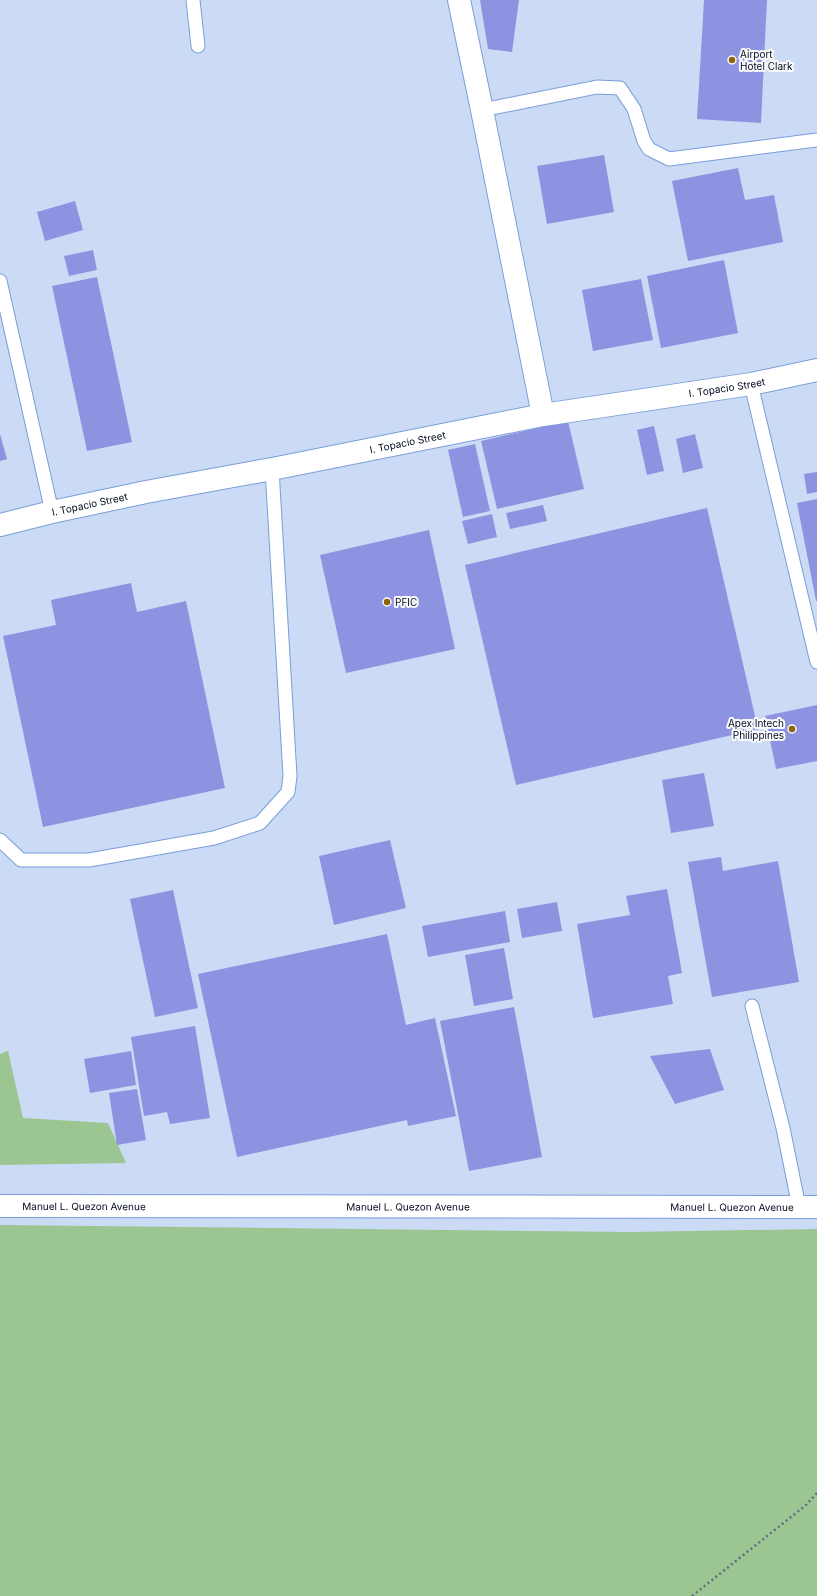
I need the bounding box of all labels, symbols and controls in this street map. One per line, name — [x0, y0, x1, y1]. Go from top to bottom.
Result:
place label: Airport Hotel Clark — [740, 48, 793, 72]
marker: Airport Hotel Clark — [727, 55, 737, 65]
street label: I. Topacio Street — [688, 375, 767, 399]
street label: I. Topacio Street — [369, 428, 447, 455]
street label: I. Topacio Street — [51, 490, 129, 518]
place label: PFIC — [395, 596, 417, 608]
marker: PFIC — [382, 597, 392, 607]
place label: Apex Intech Philippines — [728, 717, 784, 741]
marker: Apex Intech Philippines — [787, 724, 797, 734]
street label: Manuel L. Quezon Avenue — [22, 1200, 146, 1212]
street label: Manuel L. Quezon Avenue — [346, 1200, 470, 1213]
street label: Manuel L. Quezon Avenue — [670, 1201, 794, 1213]

